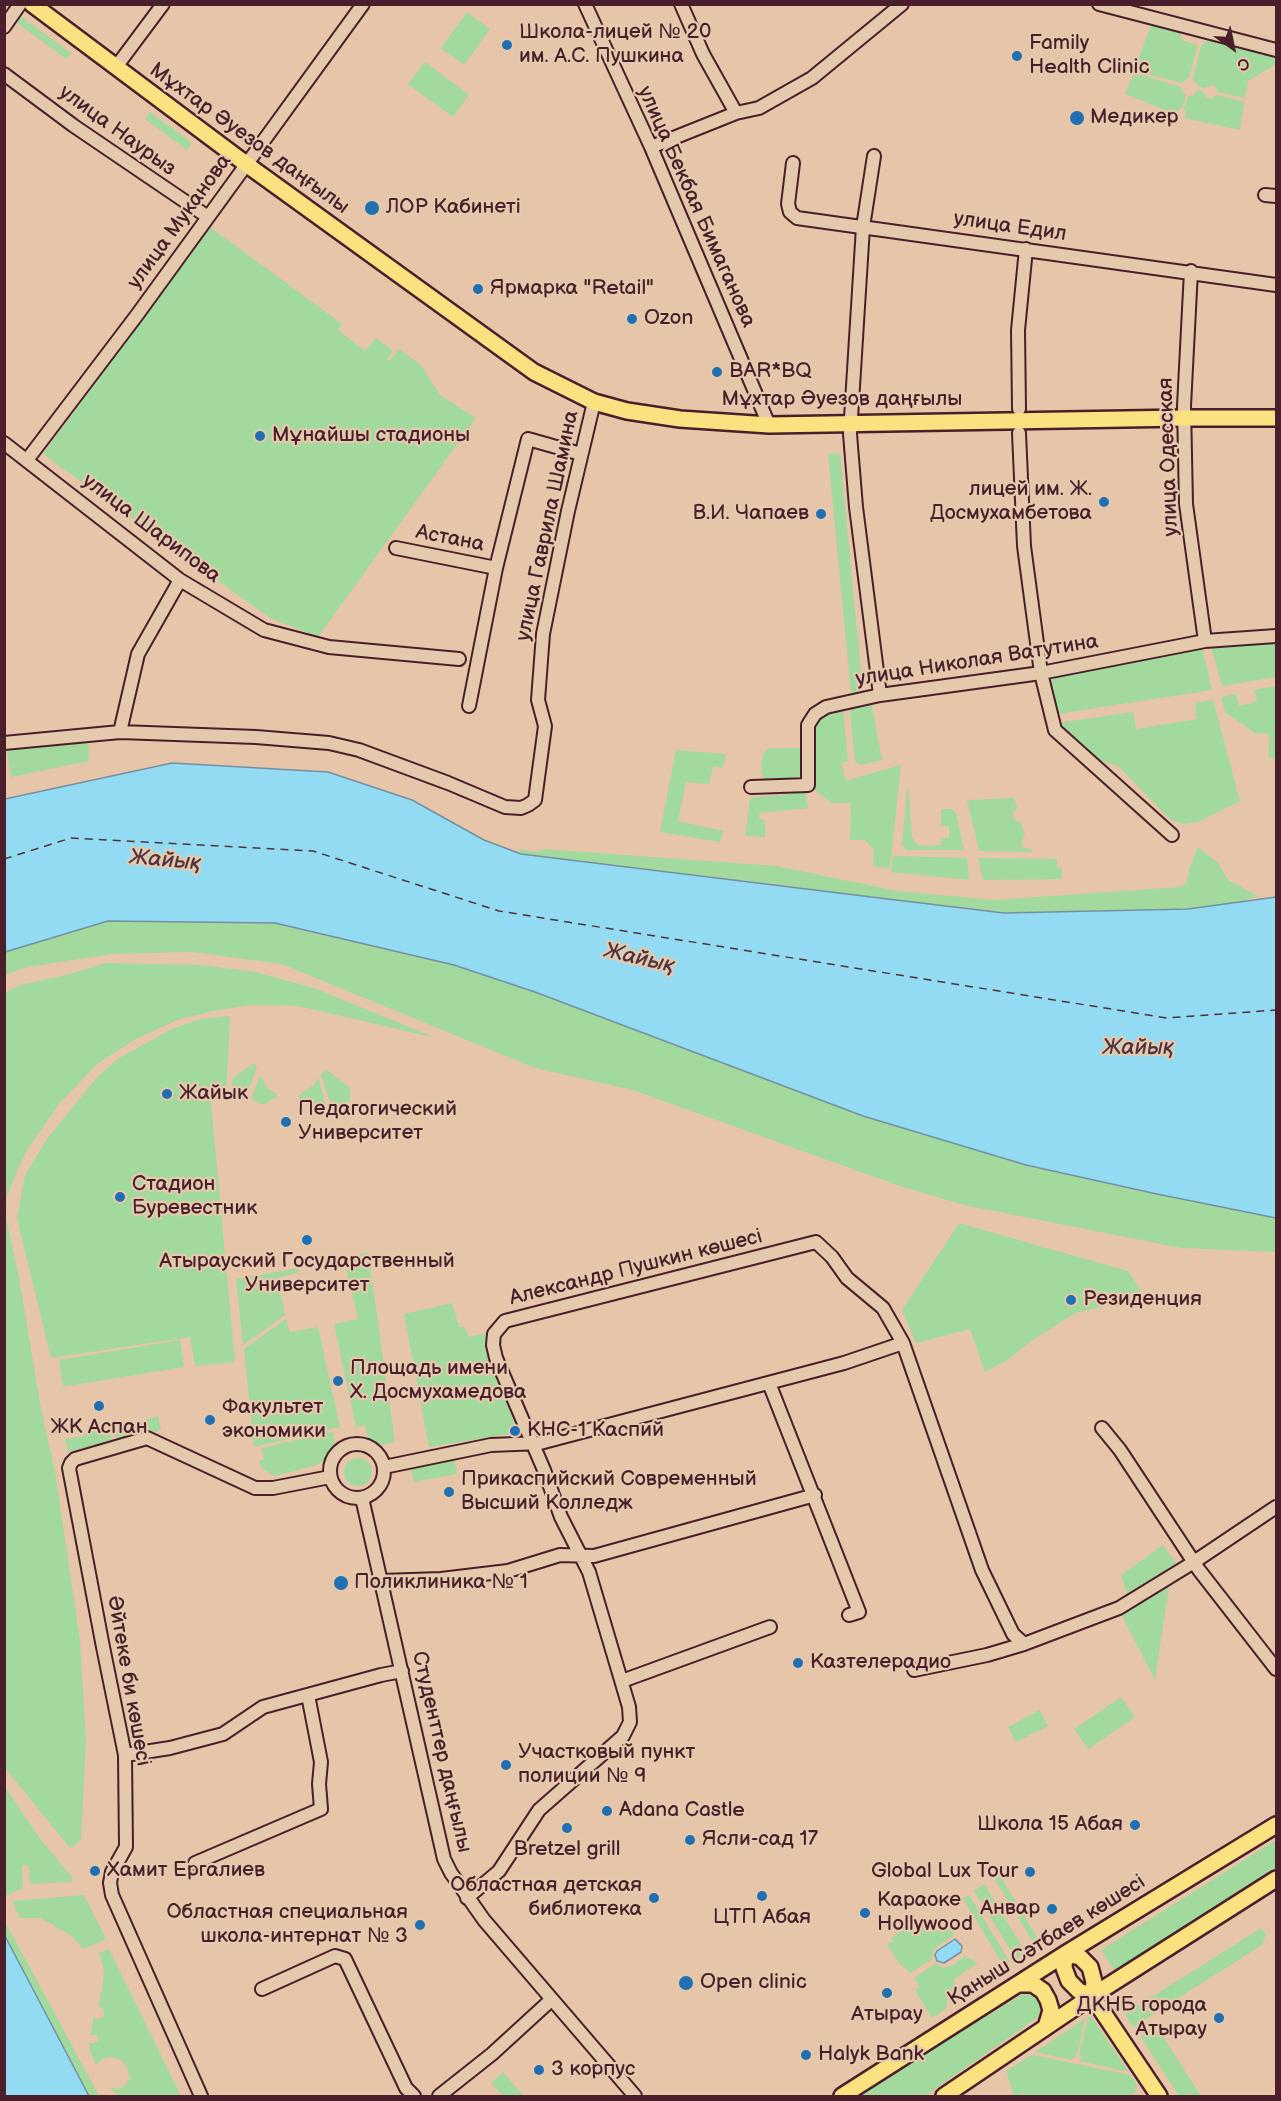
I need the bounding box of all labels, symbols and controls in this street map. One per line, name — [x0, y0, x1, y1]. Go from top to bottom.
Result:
north arrow — [1203, 18, 1263, 78]
place label: Школа-лицей № 20 им. А.С. Пушкина — [519, 20, 711, 70]
place label: Family Health Clinic — [1029, 31, 1150, 81]
marker: Школа-лицей № 20 им. А.С. Пушкина — [500, 38, 514, 52]
marker: Family Health Clinic — [1010, 49, 1024, 63]
text: С — [1233, 53, 1253, 75]
street label: Мұхтар Әуезов даңғылы — [144, 58, 354, 220]
street label: улица Наурыз — [54, 80, 180, 182]
street label: улица Бекбая Бимаганова — [631, 83, 761, 331]
place label: Медикер — [1090, 105, 1178, 131]
marker: Медикер — [1068, 109, 1086, 127]
street label: улица Муканова — [123, 150, 237, 294]
place label: ЛОР Кабинетi — [386, 195, 521, 221]
marker: ЛОР Кабинетi — [363, 199, 381, 217]
street label: улица Едил — [952, 207, 1068, 247]
place label: Ярмарка "Retail" — [490, 276, 654, 302]
marker: Ярмарка "Retail" — [471, 282, 485, 296]
place label: Ozon — [644, 306, 693, 332]
marker: Ozon — [625, 312, 639, 326]
place label: BAR*BQ — [729, 359, 812, 385]
marker: BAR*BQ — [710, 365, 724, 379]
street label: улица Одесская — [1154, 377, 1184, 537]
street label: Мұхтар Әуезов даңғылы — [722, 387, 962, 413]
street label: улица Гаврила Шамина — [511, 408, 585, 644]
place label: Мұнайшы стадионы — [272, 423, 470, 449]
marker: Мұнайшы стадионы — [253, 429, 267, 443]
street label: улица Шарипова — [77, 469, 225, 589]
place label: лицей им. Ж. Досмухамбетова — [930, 477, 1092, 527]
marker: лицей им. Ж. Досмухамбетова — [1097, 495, 1111, 509]
place label: В.И. Чапаев — [693, 501, 809, 527]
marker: В.И. Чапаев — [814, 507, 828, 521]
street label: Астана — [414, 520, 486, 558]
street label: улица Николая Ватутина — [854, 629, 1100, 693]
water label: Жайық — [128, 845, 202, 877]
water label: Жайық — [601, 938, 677, 980]
water label: Жайық — [1102, 1035, 1174, 1061]
place label: Жайык — [179, 1081, 248, 1107]
marker: Жайык — [160, 1087, 174, 1101]
place label: Педагогический Университет — [298, 1097, 457, 1147]
marker: Педагогический Университет — [279, 1115, 293, 1129]
place label: Стадион Буревестник — [132, 1172, 257, 1222]
marker: Стадион Буревестник — [113, 1190, 127, 1204]
street label: Александр Пушкин көшесі — [507, 1224, 765, 1312]
marker: Атырауский Государственный Университет — [300, 1233, 314, 1247]
place label: Атырауский Государственный Университет — [159, 1249, 455, 1299]
place label: Резиденция — [1083, 1287, 1202, 1313]
marker: Резиденция — [1064, 1293, 1078, 1307]
place label: Площадь имени Х. Досмухамедова — [350, 1356, 526, 1406]
marker: Площадь имени Х. Досмухамедова — [331, 1374, 345, 1388]
place label: Факультет экономики — [222, 1395, 326, 1445]
marker: ЖК Аспан — [92, 1399, 106, 1413]
marker: Факультет экономики — [203, 1413, 217, 1427]
place label: ЖК Аспан — [50, 1415, 148, 1441]
place label: КНС-1 Каспий — [527, 1418, 664, 1444]
marker: КНС-1 Каспий — [508, 1424, 522, 1438]
place label: Прикаспийский Современный Высший Колледж — [461, 1467, 757, 1517]
marker: Прикаспийский Современный Высший Колледж — [442, 1485, 456, 1499]
place label: Поликлиника № 1 — [354, 1570, 528, 1596]
marker: Поликлиника № 1 — [332, 1574, 350, 1592]
street label: Әйтеке би көшесі — [101, 1594, 155, 1768]
street label: Студенттер даңғылы — [406, 1649, 476, 1855]
place label: Казтелерадио — [810, 1650, 951, 1676]
marker: Казтелерадио — [791, 1656, 805, 1670]
place label: Участковый пункт полиции № 9 — [518, 1740, 695, 1790]
marker: Участковый пункт полиции № 9 — [499, 1758, 513, 1772]
place label: Adana Сastle — [619, 1798, 745, 1824]
marker: Adana Сastle — [600, 1804, 614, 1818]
place label: Школа 15 Абая — [977, 1812, 1123, 1838]
marker: Школа 15 Абая — [1128, 1818, 1142, 1832]
marker: Bretzel grill — [560, 1821, 574, 1835]
place label: Ясли-сад 17 — [702, 1827, 818, 1853]
marker: Ясли-сад 17 — [683, 1833, 697, 1847]
place label: Bretzel grill — [514, 1837, 620, 1863]
place label: Хамит Ергалиев — [107, 1858, 265, 1884]
place label: Global Lux Tour — [871, 1859, 1018, 1885]
marker: Хамит Ергалиев — [88, 1864, 102, 1878]
marker: Global Lux Tour — [1023, 1865, 1037, 1879]
street label: Қаныш Сәтбаев көшесі — [944, 1870, 1150, 2012]
place label: Областная детская библиотека — [450, 1873, 642, 1923]
place label: Караоке Hollywood — [877, 1888, 973, 1938]
marker: ЦТП Абая — [755, 1889, 769, 1903]
marker: Областная детская библиотека — [647, 1891, 661, 1905]
place label: Анвар — [980, 1896, 1040, 1922]
place label: Областная специальная школа-интернат № 3 — [166, 1900, 408, 1950]
marker: Анвар — [1045, 1902, 1059, 1916]
place label: ЦТП Абая — [713, 1905, 811, 1931]
marker: Караоке Hollywood — [858, 1906, 872, 1920]
marker: Областная специальная школа-интернат № 3 — [413, 1918, 427, 1932]
place label: Open clinic — [700, 1970, 807, 1996]
marker: Open clinic — [677, 1974, 695, 1992]
marker: Атырау — [880, 1986, 894, 2000]
place label: ДКНБ города Атырау — [1077, 1993, 1207, 2043]
place label: Атырау — [851, 2002, 923, 2028]
marker: ДКНБ города Атырау — [1212, 2011, 1226, 2025]
place label: Halyk Bank — [818, 2042, 924, 2068]
marker: Halyk Bank — [799, 2048, 813, 2062]
place label: 3 корпус — [551, 2057, 635, 2083]
marker: 3 корпус — [532, 2063, 546, 2077]

